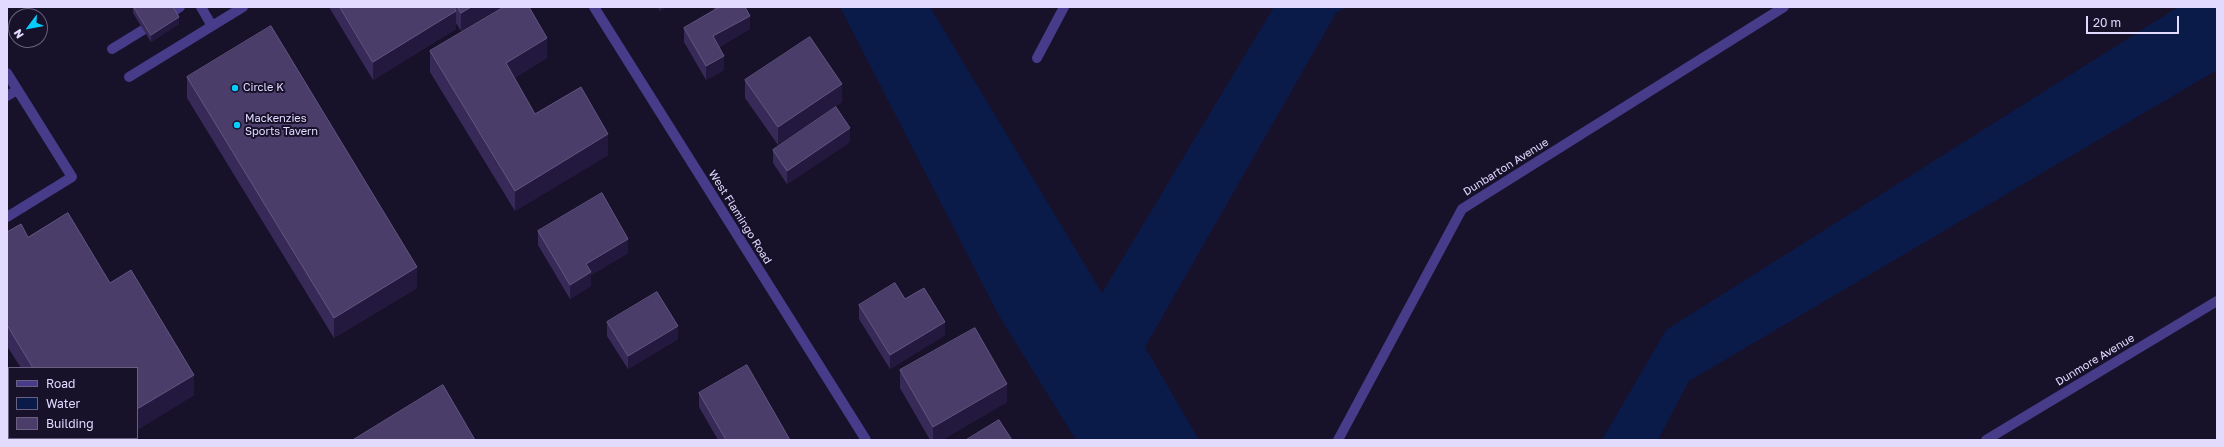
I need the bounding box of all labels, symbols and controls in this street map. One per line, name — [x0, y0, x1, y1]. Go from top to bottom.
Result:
north arrow — [8, 8, 48, 48]
scale bar — [2088, 8, 2181, 34]
text: 20 m — [2093, 15, 2121, 30]
text: N — [11, 27, 26, 41]
place label: Circle K — [243, 81, 284, 95]
marker: Circle K — [230, 83, 240, 93]
place label: Mackenzies Sports Tavern — [245, 112, 318, 138]
marker: Mackenzies Sports Tavern — [232, 120, 242, 130]
street label: Dunbarton Avenue — [1461, 135, 1551, 199]
street label: West Flamingo Road — [706, 168, 774, 266]
street label: Dunmore Avenue — [2053, 331, 2137, 389]
legend — [8, 367, 138, 439]
text: Road — [46, 376, 75, 391]
text: Water — [46, 396, 80, 411]
text: Building — [46, 416, 94, 431]

